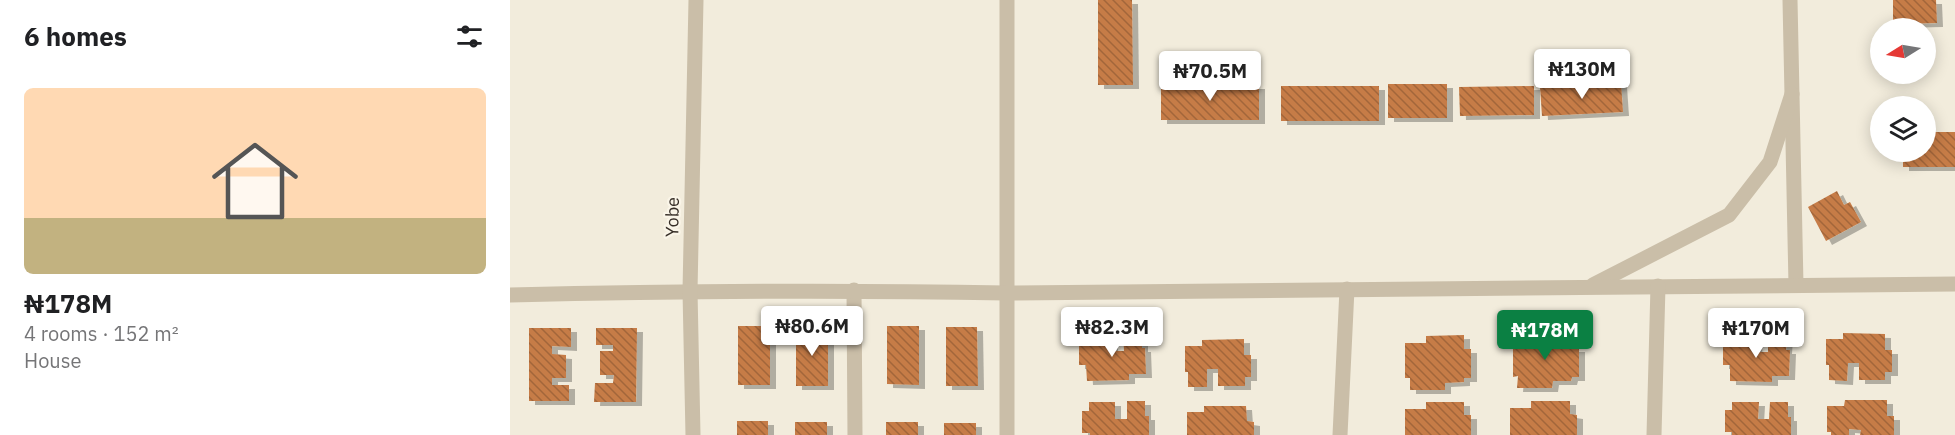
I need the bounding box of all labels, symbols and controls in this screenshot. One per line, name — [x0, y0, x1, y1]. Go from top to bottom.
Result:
north arrow — [1870, 18, 1936, 84]
map controls — [1870, 18, 1936, 162]
text: 6 homes — [24, 19, 127, 53]
icon: filters — [453, 20, 486, 53]
pin: ₦130M — [1540, 49, 1624, 100]
pin: ₦70.5M — [1161, 51, 1259, 102]
text: ₦130M — [1548, 55, 1616, 82]
text: ₦70.5M — [1173, 57, 1247, 84]
button: layers — [1870, 96, 1936, 162]
icon: home — [201, 127, 309, 235]
street label: Yobe — [660, 197, 684, 237]
text: ₦178M — [24, 286, 112, 320]
pin: ₦80.6M — [763, 306, 861, 357]
pin: ₦82.3M — [1063, 307, 1161, 358]
pin: ₦170M — [1714, 308, 1798, 359]
pin: ₦178M — [1503, 310, 1587, 361]
text: ₦80.6M — [775, 312, 849, 339]
text: ₦82.3M — [1075, 313, 1149, 340]
text: ₦170M — [1722, 314, 1790, 341]
text: ₦178M — [1511, 316, 1579, 343]
text: 4 rooms · 152 m² — [24, 320, 179, 347]
text: House — [24, 347, 81, 374]

